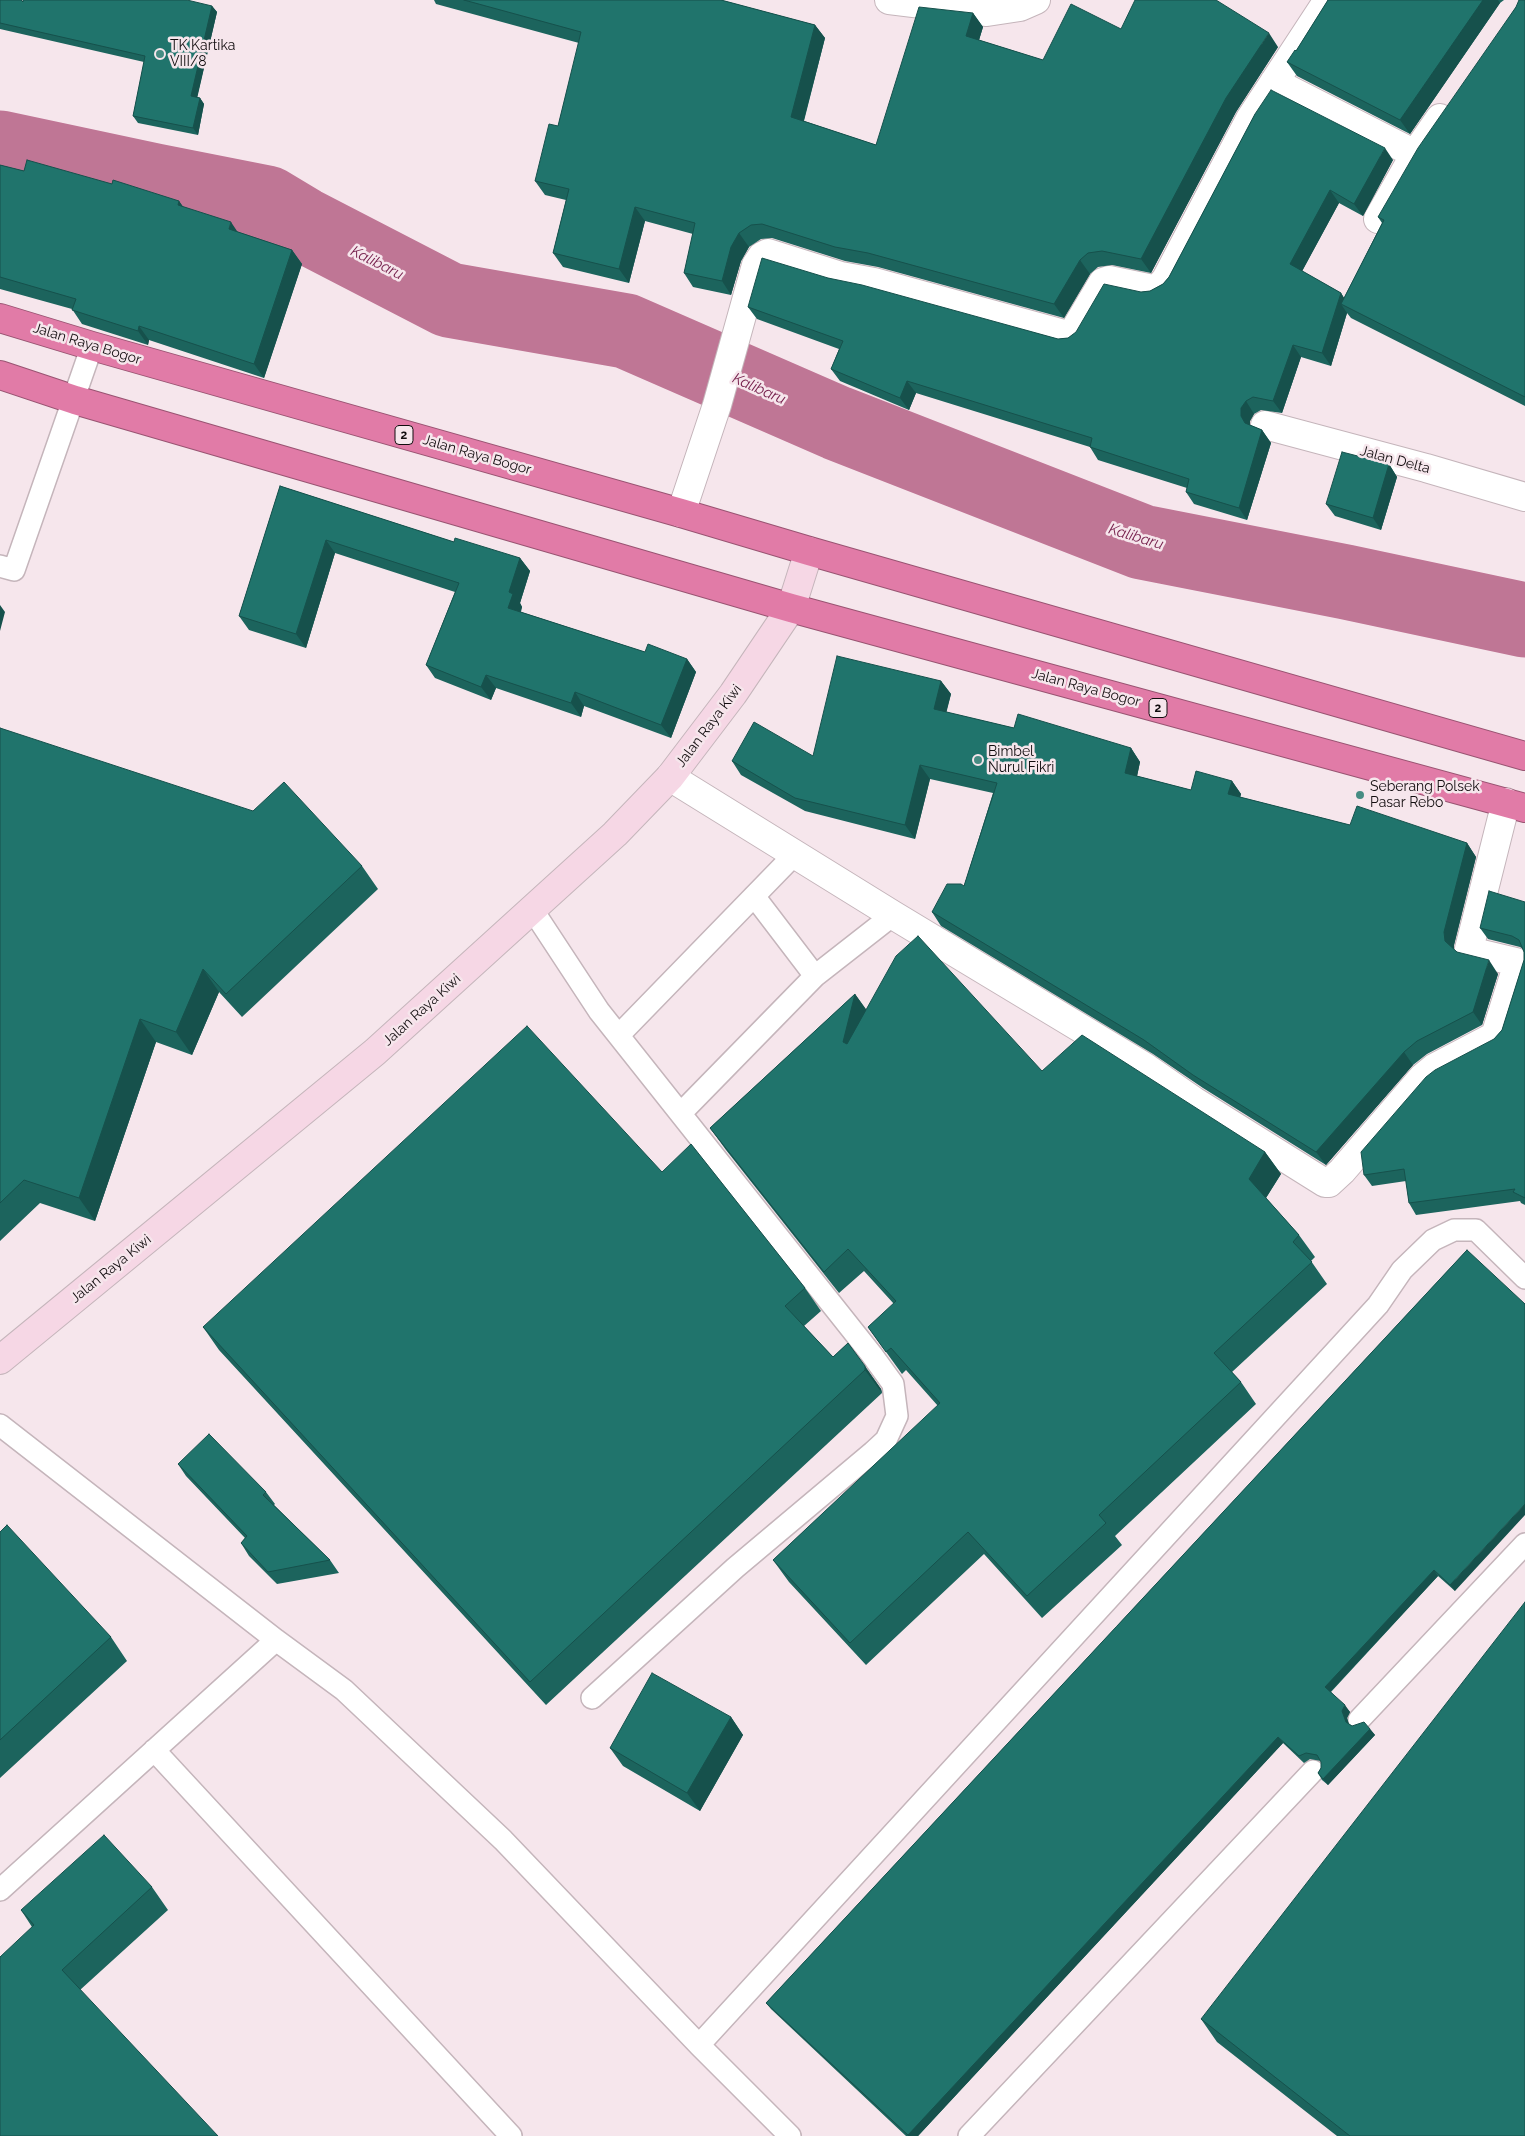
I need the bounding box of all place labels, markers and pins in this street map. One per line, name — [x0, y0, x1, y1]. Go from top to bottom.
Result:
place label: TK Kartika VIII/8 — [170, 38, 235, 70]
marker: TK Kartika VIII/8 — [154, 48, 166, 60]
place label: Bimbel Nurul Fikri — [988, 744, 1054, 776]
marker: Bimbel Nurul Fikri — [972, 754, 984, 766]
place label: Seberang Polsek Pasar Rebo — [1370, 779, 1480, 812]
marker: Seberang Polsek Pasar Rebo — [1354, 789, 1366, 801]

